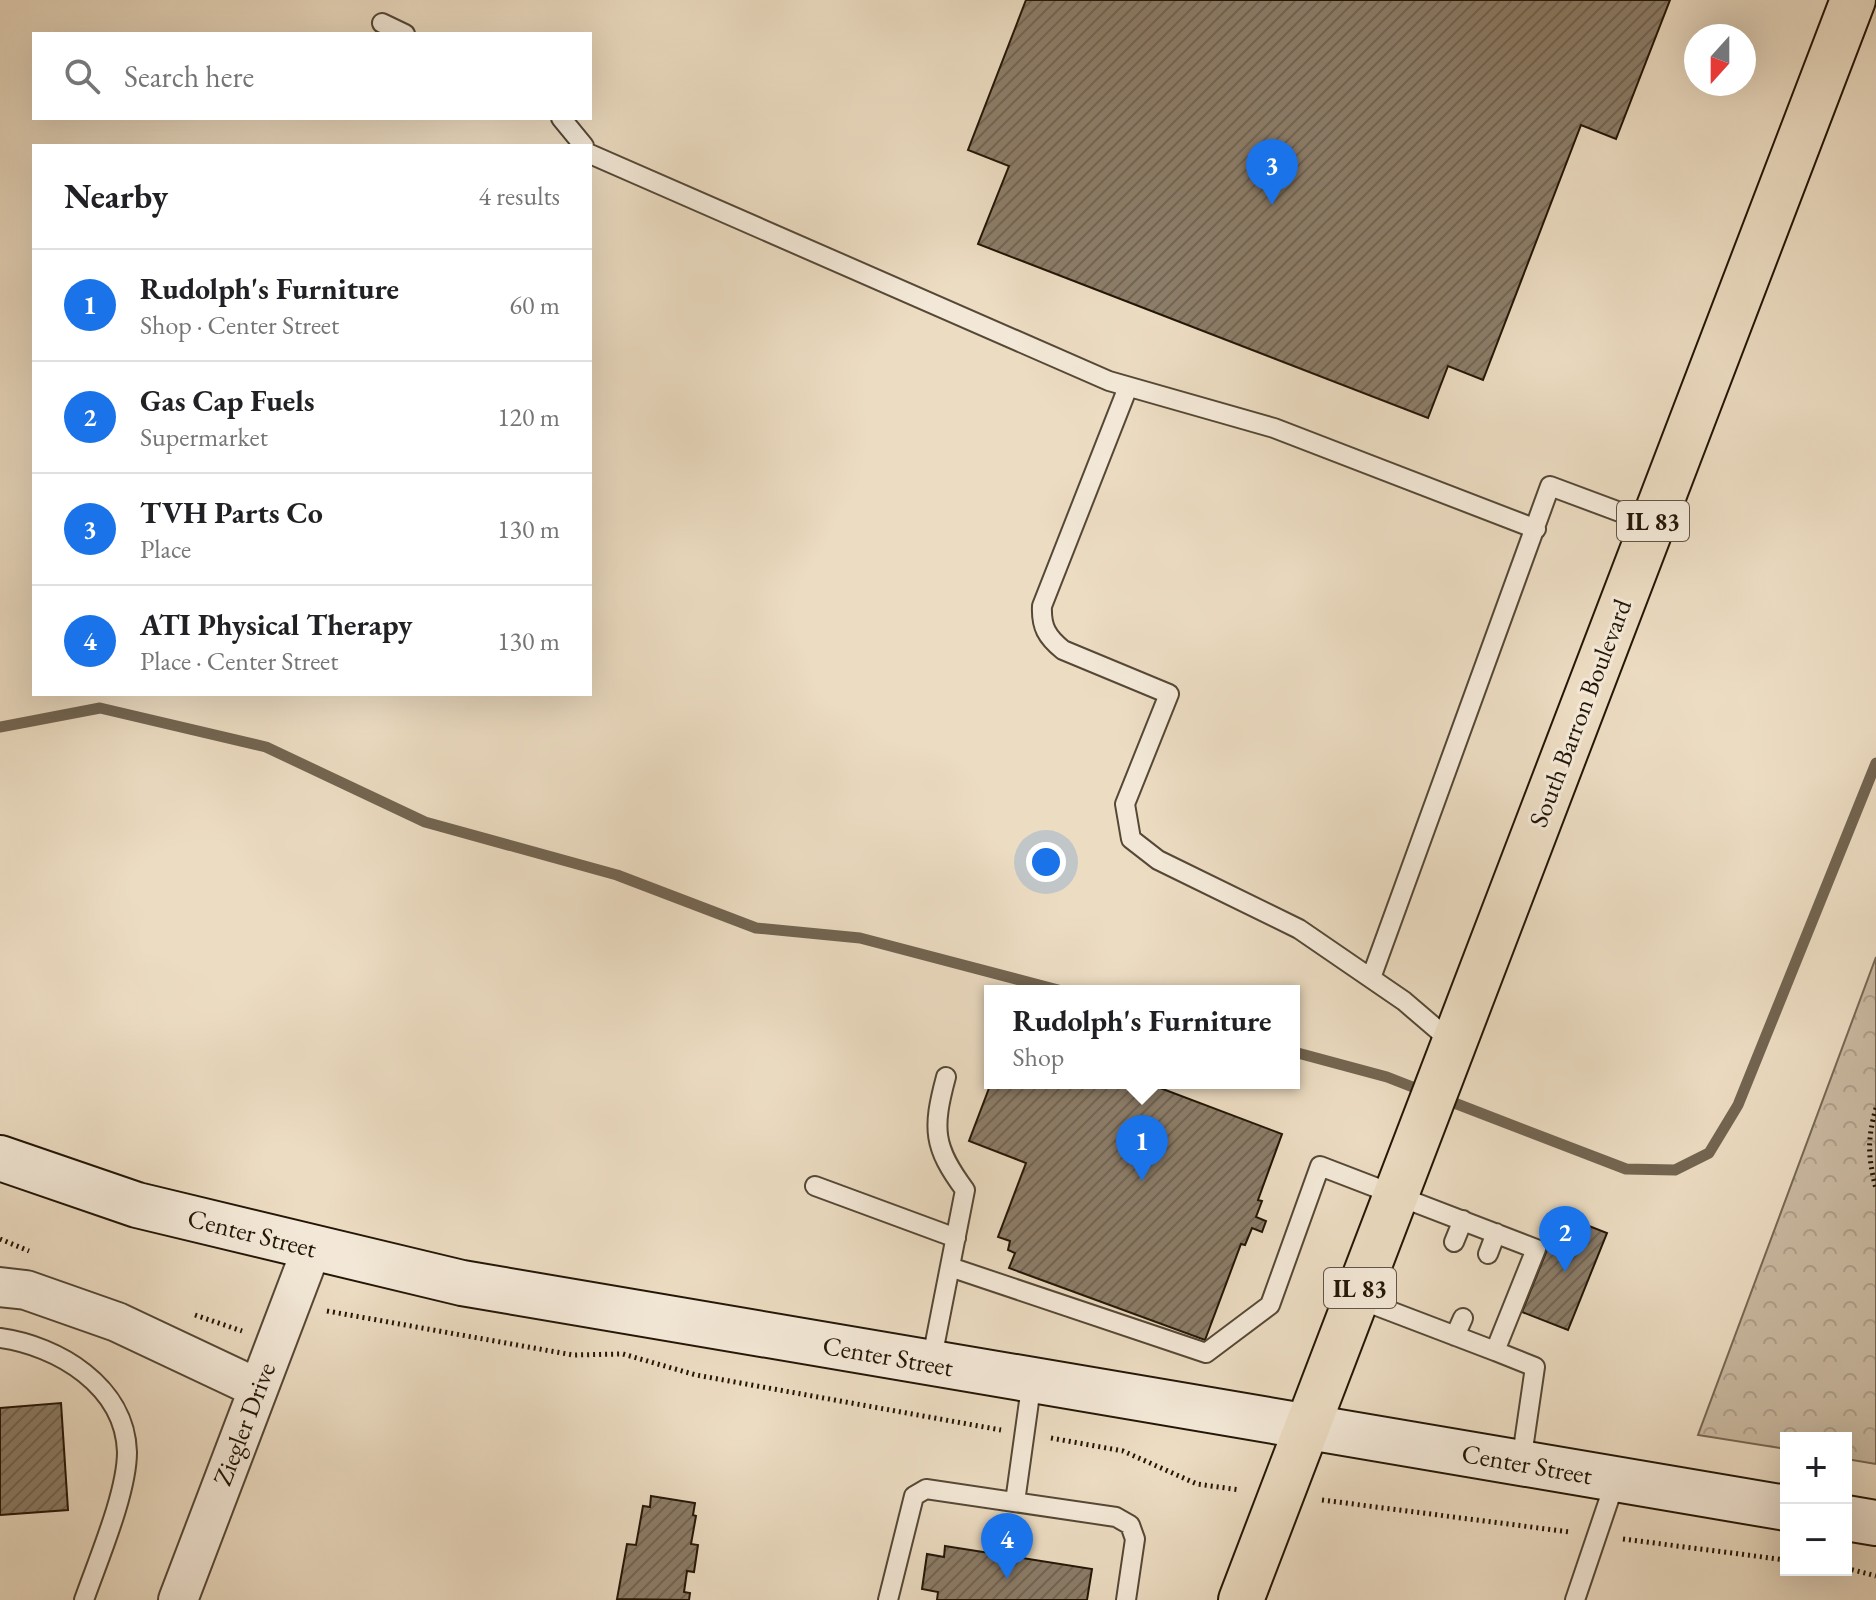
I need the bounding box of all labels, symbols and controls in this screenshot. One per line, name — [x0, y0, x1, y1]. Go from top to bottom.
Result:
north arrow — [1684, 24, 1756, 96]
search box — [32, 32, 592, 120]
icon: search — [60, 54, 104, 98]
text: Search here — [124, 57, 254, 96]
pin: 3 — [1246, 139, 1298, 205]
text: Nearby — [64, 174, 168, 218]
text: 4 results — [479, 179, 560, 213]
text: Rudolph's Furniture — [140, 269, 399, 308]
text: 1 — [83, 288, 97, 322]
text: 60 m — [510, 288, 560, 322]
text: Shop · Center Street — [140, 308, 339, 342]
text: Gas Cap Fuels — [140, 381, 315, 420]
text: 2 — [83, 400, 97, 434]
text: 120 m — [497, 400, 560, 434]
text: Supermarket — [140, 420, 268, 454]
text: TVH Parts Co — [140, 493, 323, 532]
road number: IL 83 — [1617, 501, 1689, 541]
text: 3 — [83, 512, 97, 546]
text: 130 m — [497, 512, 560, 546]
text: Place — [140, 532, 191, 566]
street label: South Barron Boulevard — [1521, 593, 1639, 832]
text: ATI Physical Therapy — [140, 605, 412, 644]
text: 4 — [83, 624, 97, 658]
text: 130 m — [497, 624, 560, 658]
text: Place · Center Street — [140, 644, 338, 678]
your location — [1026, 842, 1066, 882]
popup — [984, 985, 1300, 1089]
text: Rudolph's Furniture — [1012, 1001, 1272, 1040]
text: Shop — [1012, 1040, 1064, 1074]
pin: 1 — [1116, 1115, 1168, 1181]
street label: Center Street — [184, 1201, 320, 1265]
pin: 2 — [1539, 1206, 1591, 1272]
road number: IL 83 — [1324, 1268, 1396, 1308]
street label: Center Street — [820, 1328, 956, 1384]
street label: Ziegler Drive — [205, 1358, 283, 1490]
map controls — [1780, 1432, 1852, 1576]
button: + — [1780, 1432, 1852, 1504]
street label: Center Street — [1459, 1436, 1595, 1492]
button: − — [1780, 1504, 1852, 1576]
pin: 4 — [981, 1513, 1033, 1579]

